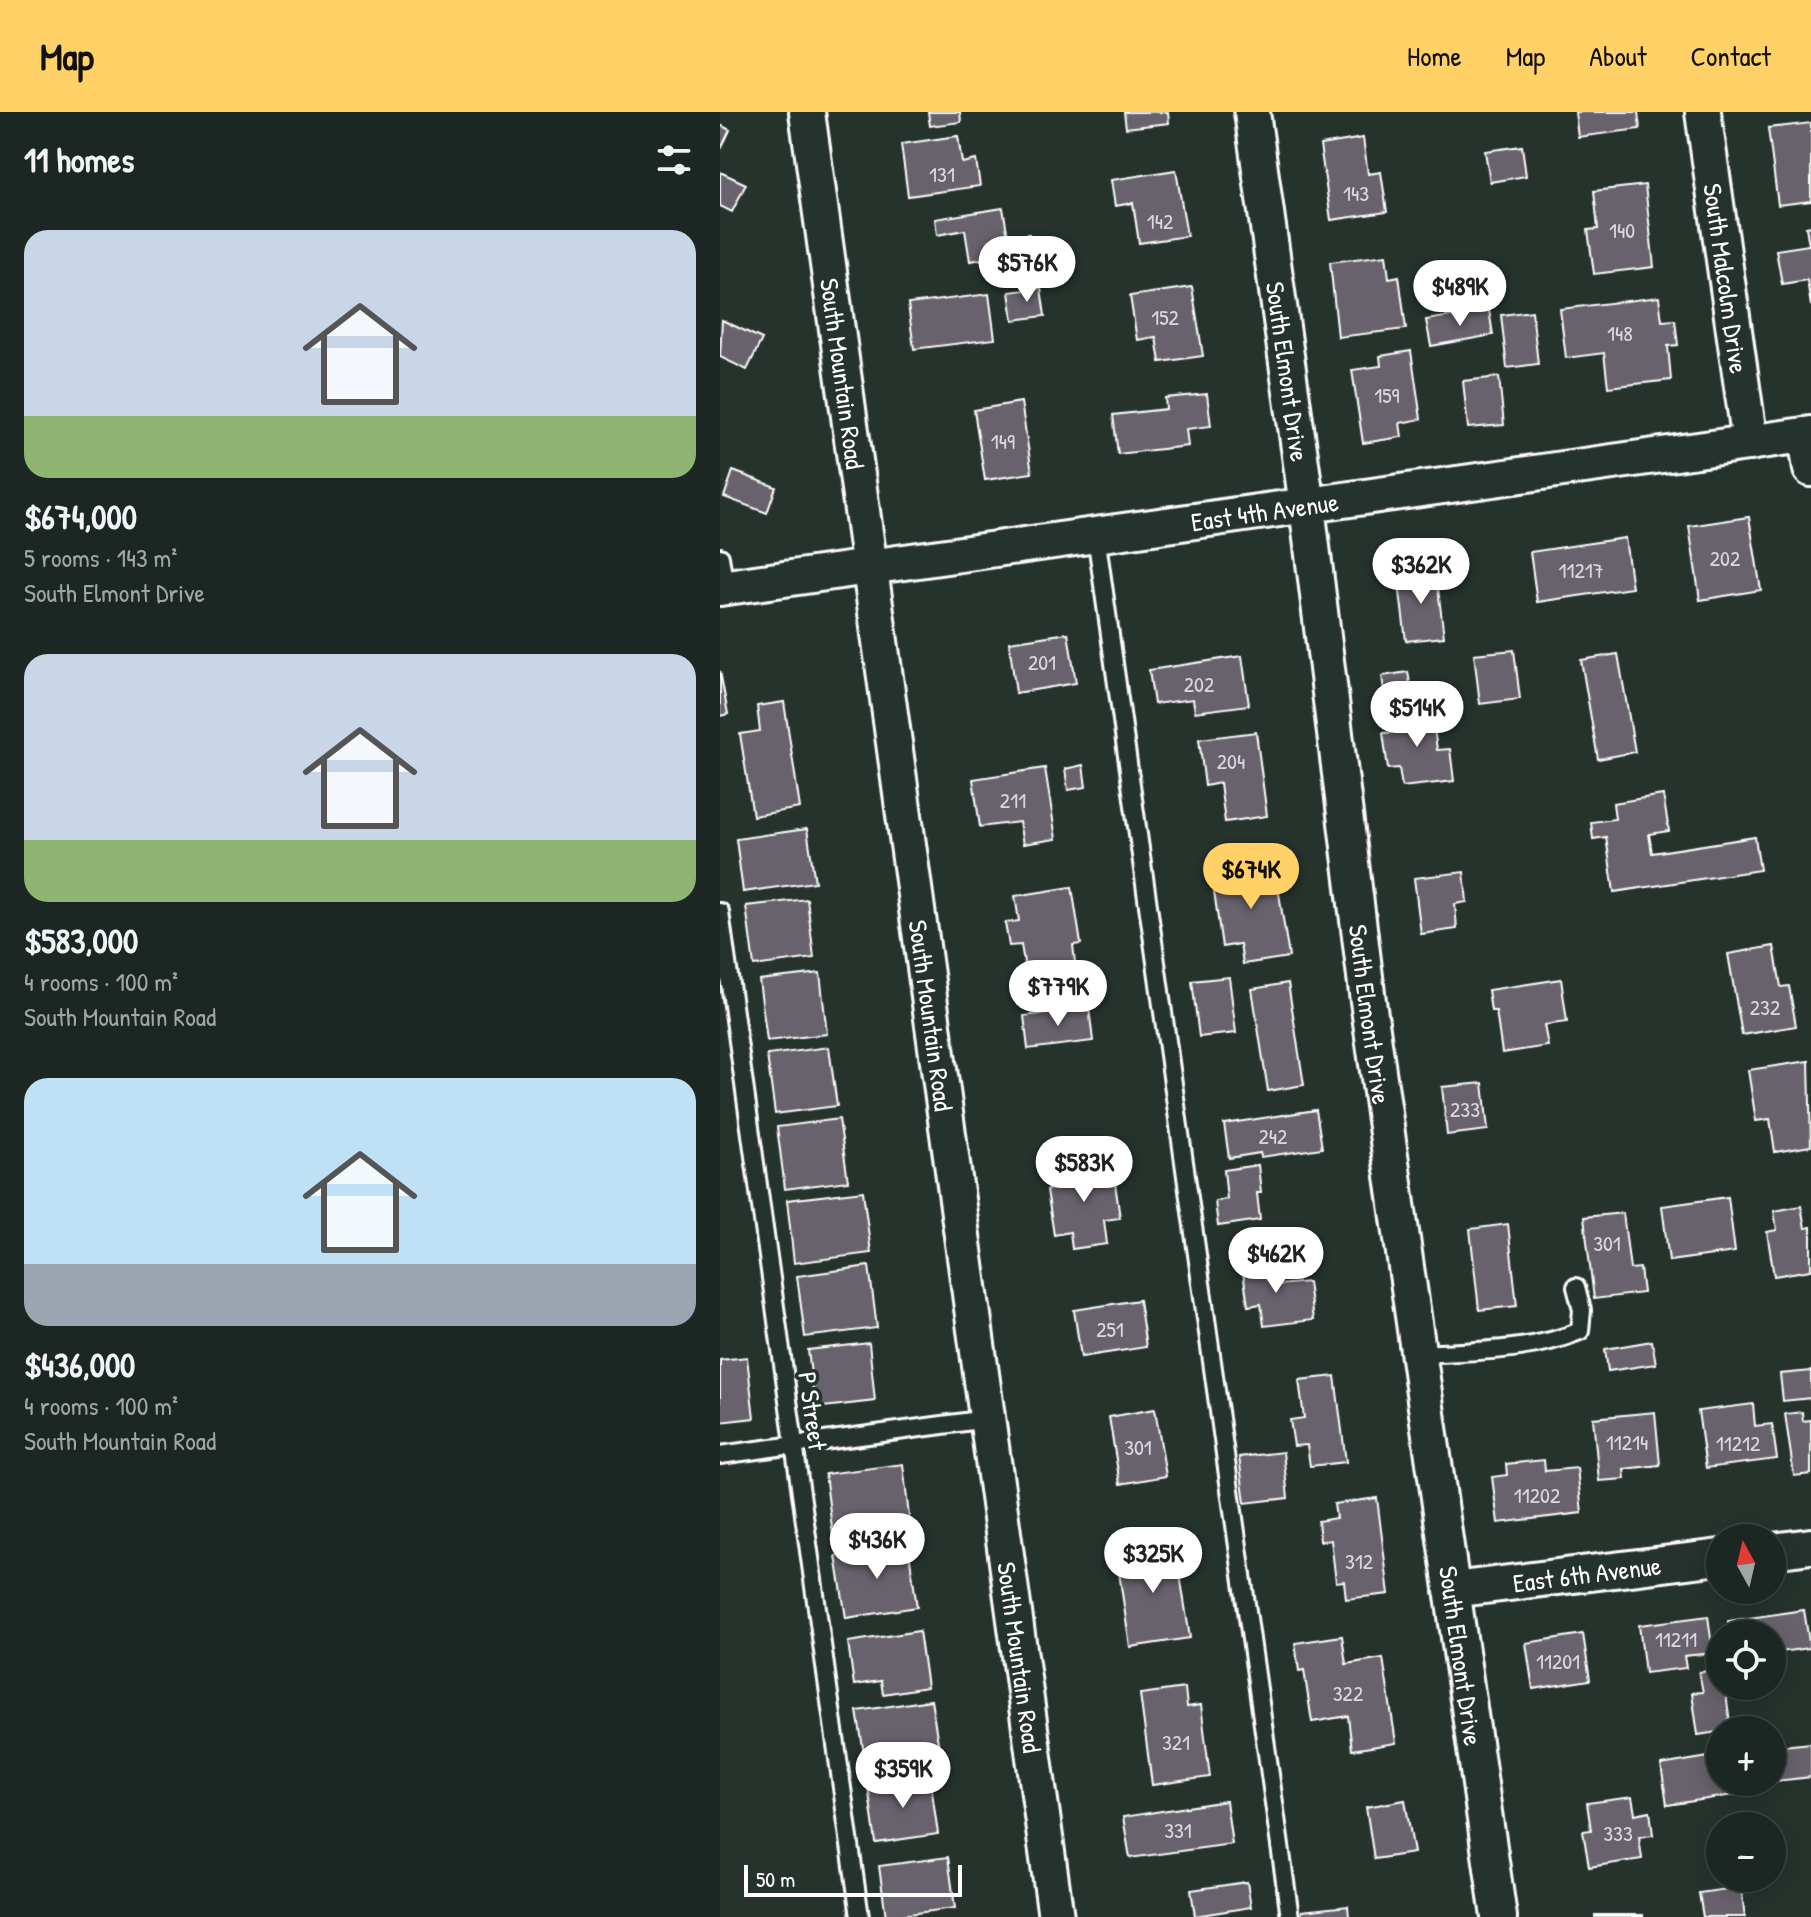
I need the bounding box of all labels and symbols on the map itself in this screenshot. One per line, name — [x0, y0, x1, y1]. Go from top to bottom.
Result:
house number: 131 — [929, 159, 955, 189]
house number: 143 — [1343, 178, 1369, 208]
street label: South Malcolm Drive — [1696, 181, 1757, 376]
house number: 142 — [1147, 206, 1174, 236]
house number: 140 — [1609, 215, 1635, 245]
pin: $576K — [971, 236, 1083, 304]
pin: $489K — [1404, 260, 1516, 328]
street label: South Mountain Road — [813, 276, 874, 471]
street label: South Elmont Drive — [1258, 279, 1318, 464]
house number: 152 — [1151, 302, 1179, 332]
house number: 148 — [1607, 318, 1633, 348]
house number: 159 — [1374, 380, 1400, 410]
house number: 149 — [991, 426, 1015, 456]
street label: East 4th Avenue — [1189, 483, 1340, 539]
pin: $362K — [1365, 538, 1477, 606]
house number: 202 — [1710, 543, 1741, 573]
house number: 11217 — [1558, 555, 1604, 585]
house number: 201 — [1028, 647, 1056, 677]
house number: 202 — [1184, 669, 1215, 699]
pin: $514K — [1361, 681, 1473, 749]
house number: 204 — [1217, 746, 1245, 776]
house number: 211 — [1000, 785, 1026, 815]
pin: $674K — [1195, 843, 1307, 911]
street label: South Mountain Road — [901, 918, 962, 1113]
street label: South Elmont Drive — [1341, 922, 1400, 1106]
pin: $779K — [1002, 960, 1114, 1028]
house number: 232 — [1750, 992, 1781, 1022]
house number: 233 — [1450, 1094, 1480, 1124]
house number: 242 — [1259, 1121, 1288, 1151]
pin: $583K — [1028, 1136, 1140, 1204]
pin: $462K — [1220, 1227, 1332, 1295]
house number: 301 — [1593, 1228, 1621, 1258]
house number: 251 — [1096, 1314, 1124, 1344]
street label: P Street — [790, 1369, 836, 1454]
house number: 11214 — [1606, 1427, 1648, 1457]
house number: 11212 — [1716, 1428, 1761, 1458]
house number: 301 — [1124, 1432, 1152, 1462]
house number: 11202 — [1514, 1480, 1561, 1510]
pin: $436K — [821, 1513, 933, 1581]
north arrow — [1706, 1524, 1786, 1604]
pin: $325K — [1097, 1527, 1209, 1595]
house number: 312 — [1345, 1546, 1374, 1576]
street label: East 6th Avenue — [1511, 1547, 1663, 1600]
street label: South Mountain Road — [990, 1560, 1051, 1755]
street label: South Elmont Drive — [1432, 1564, 1492, 1748]
house number: 11211 — [1655, 1624, 1697, 1654]
house number: 11201 — [1536, 1646, 1580, 1676]
house number: 322 — [1333, 1678, 1364, 1708]
house number: 321 — [1162, 1727, 1190, 1757]
pin: $359K — [847, 1742, 959, 1810]
house number: 331 — [1164, 1815, 1192, 1845]
house number: 333 — [1603, 1818, 1633, 1848]
scale bar — [744, 1861, 962, 1897]

